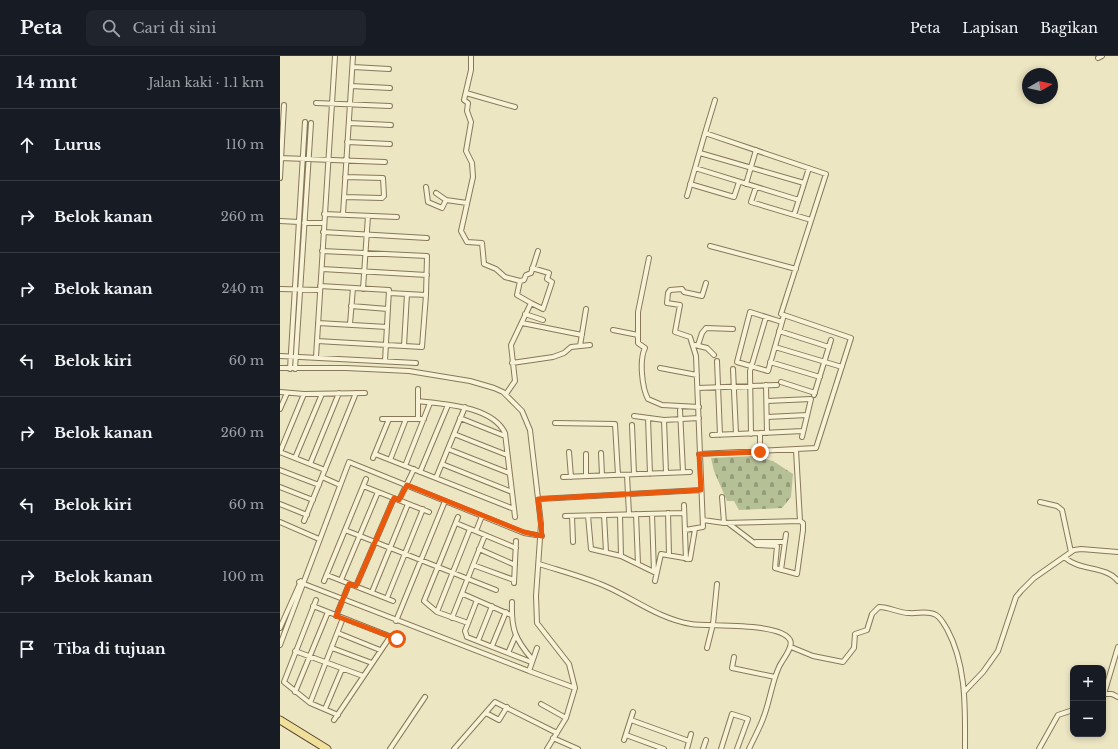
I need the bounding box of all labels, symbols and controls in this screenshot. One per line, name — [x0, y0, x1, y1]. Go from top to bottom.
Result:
search box — [86, 10, 366, 46]
text: Peta — [20, 16, 62, 39]
icon: search — [100, 17, 122, 39]
text: Cari di sini — [132, 18, 216, 37]
text: Peta — [910, 19, 940, 37]
text: Lapisan — [962, 19, 1018, 37]
text: Bagikan — [1040, 19, 1098, 37]
north arrow — [1022, 68, 1058, 104]
text: 14 mnt — [16, 72, 77, 93]
text: Jalan kaki · 1.1 km — [148, 74, 264, 91]
icon: ahead — [16, 134, 38, 156]
text: Lurus — [54, 135, 101, 154]
text: 110 m — [225, 136, 264, 153]
icon: right — [16, 206, 38, 228]
text: Belok kanan — [54, 207, 153, 226]
text: 260 m — [221, 208, 264, 225]
icon: right — [16, 278, 38, 300]
text: Belok kanan — [54, 279, 153, 298]
text: 240 m — [221, 280, 264, 297]
icon: left — [16, 350, 38, 372]
text: Belok kiri — [54, 351, 132, 370]
text: 60 m — [229, 352, 264, 369]
icon: right — [16, 422, 38, 444]
text: Belok kanan — [54, 423, 153, 442]
text: 260 m — [221, 424, 264, 441]
route end — [751, 443, 769, 461]
icon: left — [16, 494, 38, 516]
text: Belok kiri — [54, 495, 132, 514]
text: 60 m — [229, 496, 264, 513]
icon: right — [16, 566, 38, 588]
text: Belok kanan — [54, 567, 153, 586]
text: 100 m — [222, 568, 264, 585]
route start — [388, 630, 406, 648]
icon: arrive — [16, 638, 38, 660]
text: Tiba di tujuan — [54, 639, 166, 658]
map controls — [1070, 665, 1106, 737]
button: + — [1070, 665, 1106, 701]
button: − — [1070, 701, 1106, 737]

